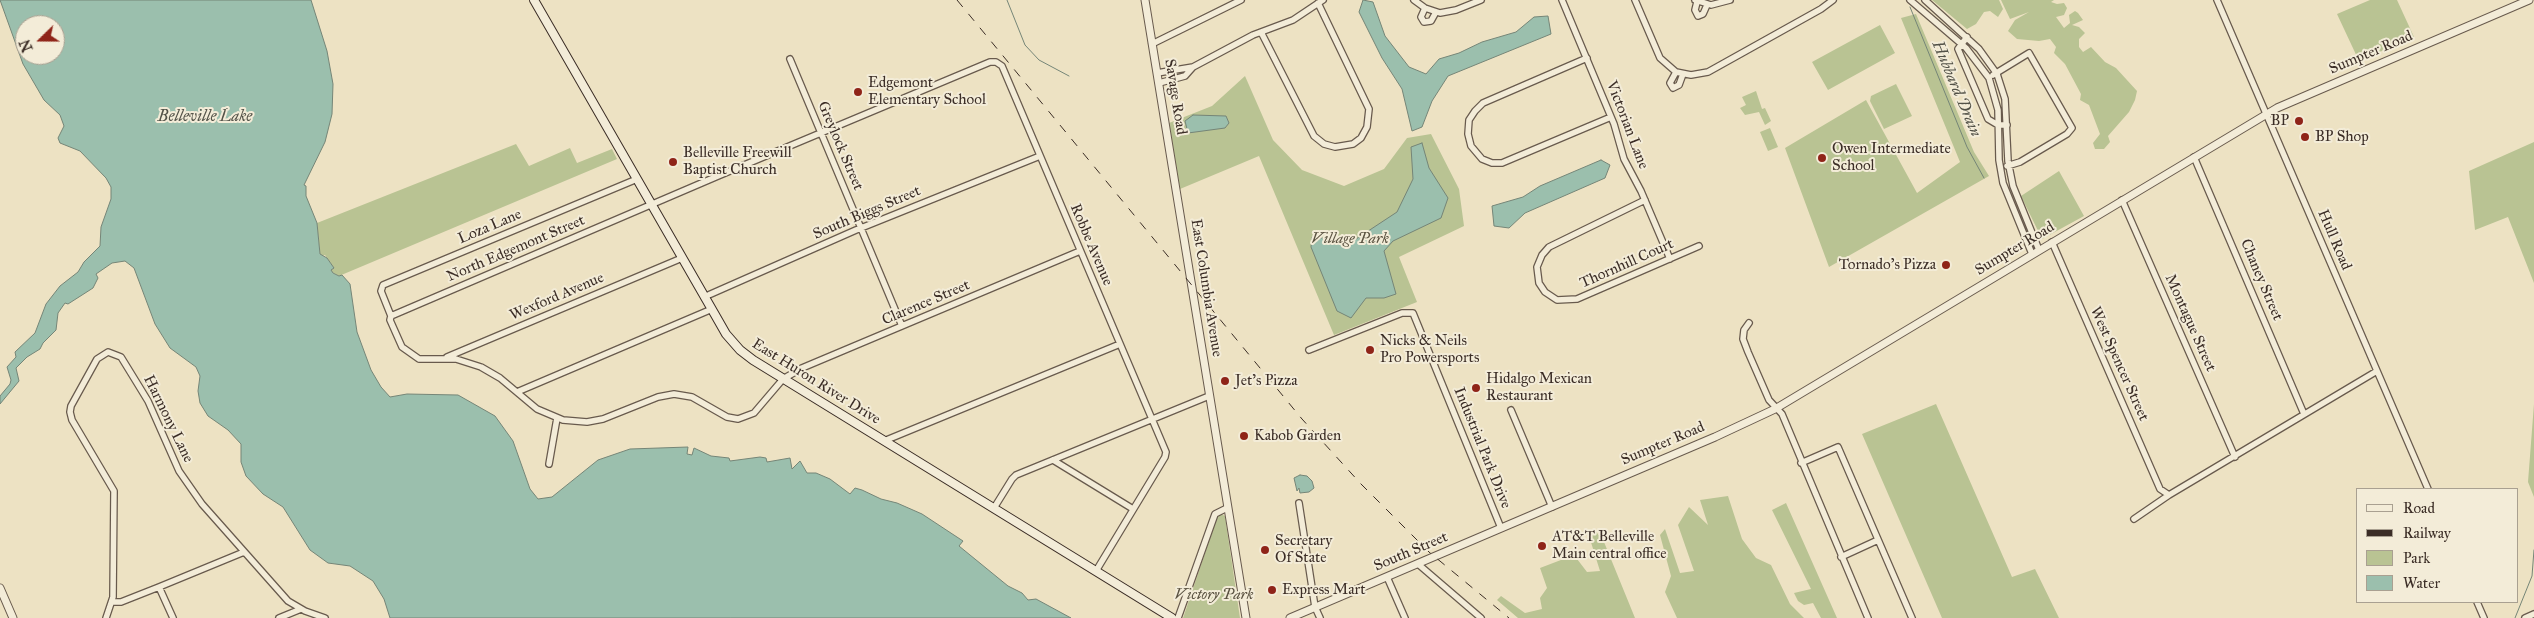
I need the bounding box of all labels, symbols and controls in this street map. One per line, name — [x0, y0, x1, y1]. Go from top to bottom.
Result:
north arrow — [15, 15, 65, 65]
street label: Sumpter Road — [2326, 27, 2416, 79]
text: N — [16, 37, 37, 54]
water label: Hubbard Drain — [1927, 38, 1985, 140]
street label: Savage Road — [1160, 58, 1190, 136]
place label: Edgemont Elementary School — [868, 74, 986, 109]
street label: Victorian Lane — [1602, 78, 1652, 172]
marker: Edgemont Elementary School — [852, 86, 864, 98]
street label: Greylock Street — [813, 99, 867, 193]
water label: Belleville Lake — [158, 107, 252, 127]
place label: BP — [2271, 112, 2289, 130]
marker: BP — [2293, 115, 2305, 127]
place label: BP Shop — [2315, 128, 2369, 146]
marker: BP Shop — [2299, 131, 2311, 143]
place label: Owen Intermediate School — [1832, 140, 1951, 175]
place label: Belleville Freewill Baptist Church — [683, 144, 792, 179]
marker: Owen Intermediate School — [1816, 152, 1828, 164]
marker: Belleville Freewill Baptist Church — [667, 156, 679, 168]
street label: South Biggs Street — [811, 182, 923, 244]
street label: Robbe Avenue — [1066, 201, 1116, 289]
street label: Loza Lane — [456, 206, 524, 248]
street label: Hull Road — [2313, 207, 2355, 273]
street label: North Edgemont Street — [444, 212, 588, 286]
street label: East Columbia Avenue — [1186, 218, 1226, 358]
street label: Sumpter Road — [1972, 218, 2058, 280]
park label: Village Park — [1311, 230, 1389, 248]
street label: Thornhill Court — [1577, 235, 1677, 293]
street label: Chaney Street — [2236, 237, 2286, 323]
place label: Tornado's Pizza — [1839, 256, 1936, 274]
marker: Tornado's Pizza — [1940, 259, 1952, 271]
street label: Wexford Avenue — [507, 269, 607, 325]
street label: Montague Street — [2161, 272, 2219, 374]
street label: Clarence Street — [879, 276, 973, 330]
street label: West Spencer Street — [2086, 304, 2152, 424]
place label: Nicks & Neils Pro Powersports — [1380, 332, 1479, 367]
street label: East Huron River Drive — [749, 335, 883, 429]
marker: Nicks & Neils Pro Powersports — [1364, 344, 1376, 356]
place label: Hidalgo Mexican Restaurant — [1486, 370, 1592, 405]
street label: Harmony Lane — [139, 372, 197, 466]
place label: Jet's Pizza — [1235, 372, 1298, 390]
marker: Jet's Pizza — [1219, 375, 1231, 387]
marker: Hidalgo Mexican Restaurant — [1470, 382, 1482, 394]
street label: Industrial Park Drive — [1449, 385, 1515, 511]
street label: Sumpter Road — [1618, 418, 1708, 470]
place label: Kabob Garden — [1254, 427, 1341, 445]
marker: Kabob Garden — [1238, 430, 1250, 442]
legend — [2356, 488, 2519, 603]
text: Road — [2403, 499, 2435, 517]
text: Railway — [2403, 524, 2451, 542]
street label: South Street — [1371, 528, 1451, 576]
place label: AT&T Belleville Main central office — [1552, 528, 1667, 563]
place label: Secretary Of State — [1275, 532, 1332, 567]
marker: AT&T Belleville Main central office — [1536, 540, 1548, 552]
marker: Secretary Of State — [1259, 544, 1271, 556]
text: Park — [2403, 549, 2430, 567]
text: Water — [2403, 574, 2440, 592]
place label: Express Mart — [1282, 581, 1366, 599]
marker: Express Mart — [1266, 584, 1278, 596]
park label: Victory Park — [1175, 586, 1253, 604]

